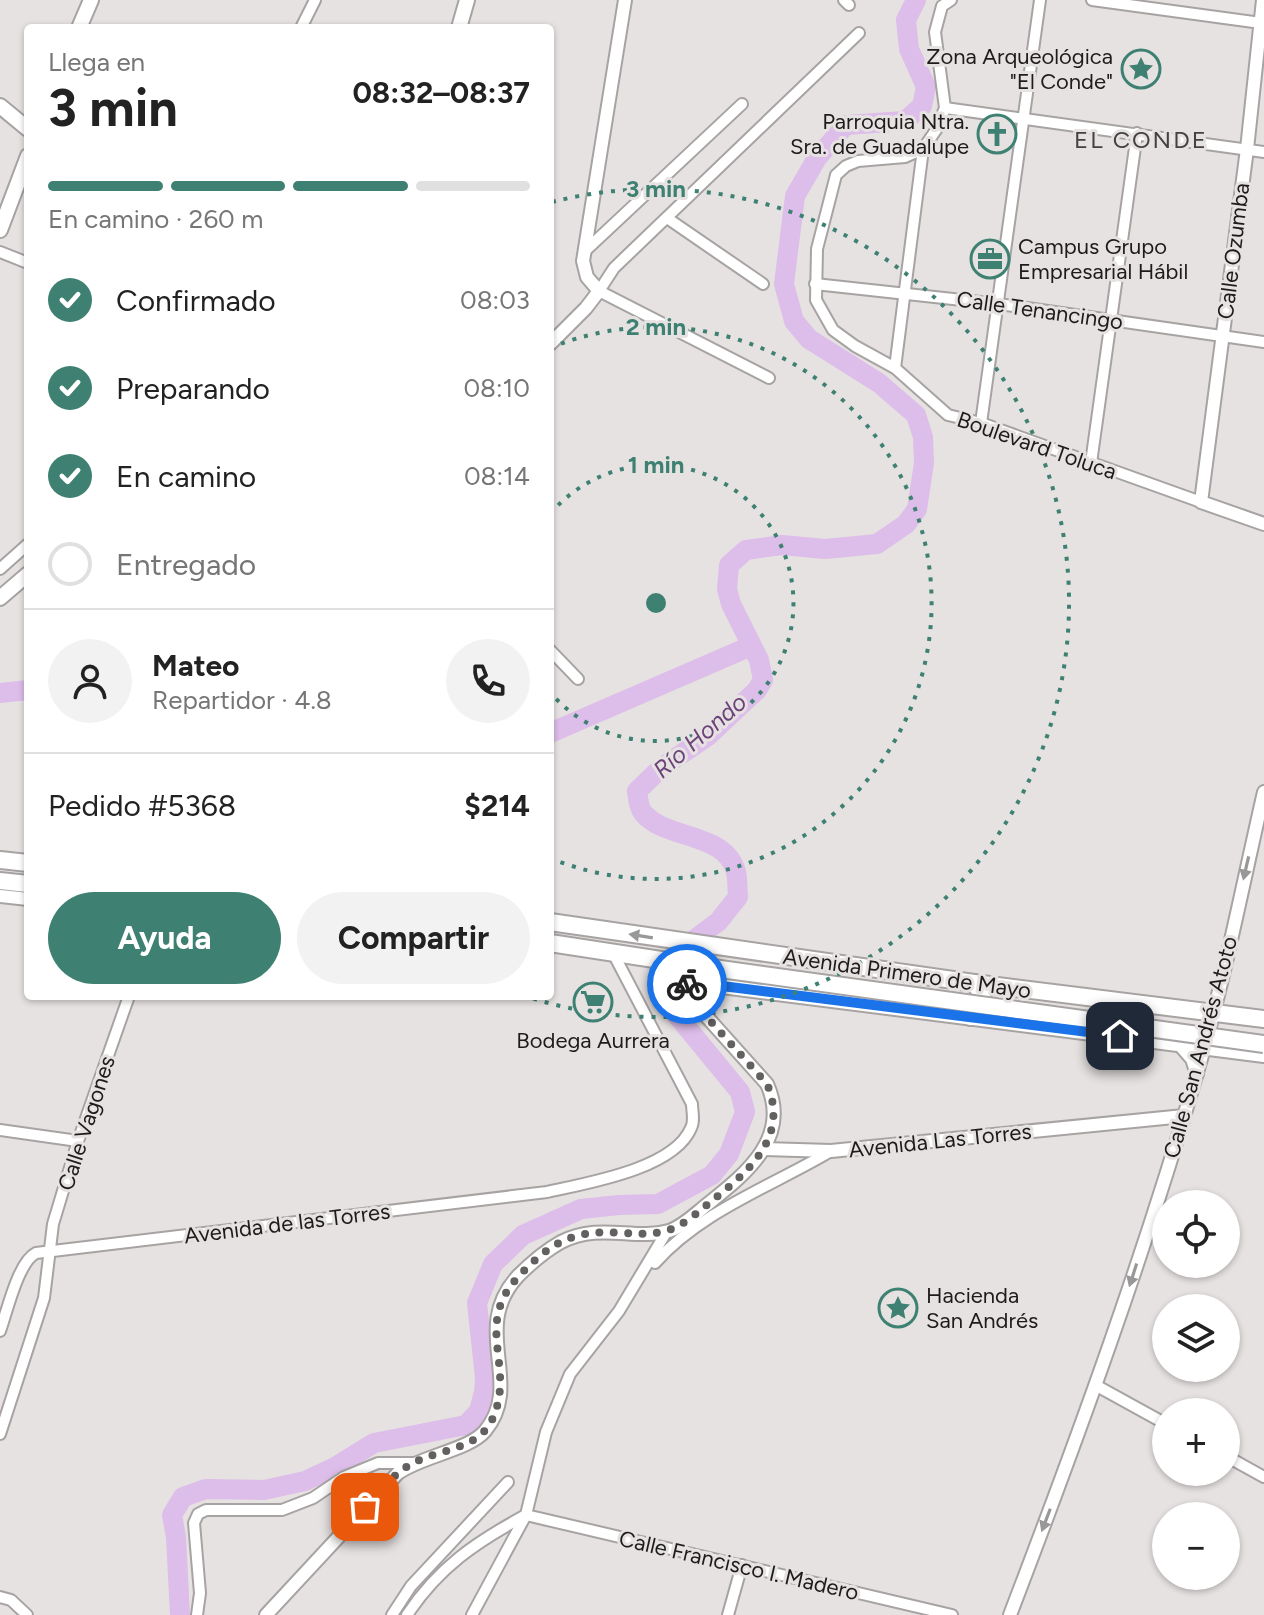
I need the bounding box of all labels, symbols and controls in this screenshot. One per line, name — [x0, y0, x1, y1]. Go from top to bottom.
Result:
place label: Zona Arqueológica "El Conde" — [926, 43, 1113, 95]
text: Llega en — [48, 46, 145, 78]
place icon: Zona Arqueológica "El Conde" — [1120, 48, 1162, 90]
text: 08:32–08:37 — [352, 74, 530, 111]
text: 3 min — [48, 77, 178, 139]
place label: Parroquia Ntra. Sra. de Guadalupe — [790, 108, 969, 160]
church icon: Parroquia Ntra. Sra. de Guadalupe — [976, 113, 1018, 155]
district label: EL CONDE — [1074, 125, 1208, 154]
text: 3 min — [626, 174, 686, 203]
street label: Calle Ozumba — [1212, 181, 1255, 321]
text: En camino · 260 m — [48, 203, 263, 235]
place label: Campus Grupo Empresarial Hábil — [1018, 233, 1188, 285]
office icon: Campus Grupo Empresarial Hábil — [969, 238, 1011, 280]
icon: check — [48, 278, 92, 322]
text: Confirmado — [116, 282, 276, 319]
text: 08:03 — [460, 284, 530, 316]
street label: Calle Tenancingo — [955, 285, 1125, 336]
text: 2 min — [626, 312, 686, 341]
icon: check — [48, 366, 92, 410]
text: Preparando — [116, 370, 270, 407]
text: 08:10 — [463, 372, 530, 404]
street label: Boulevard Toluca — [953, 406, 1120, 485]
text: 1 min — [628, 450, 684, 479]
icon: check — [48, 454, 92, 498]
text: En camino — [116, 458, 256, 495]
text: 08:14 — [464, 460, 530, 492]
text: Entregado — [116, 546, 256, 583]
centre of rings — [642, 589, 670, 617]
button: person — [48, 639, 132, 723]
button: phone — [446, 639, 530, 723]
text: Mateo — [152, 647, 240, 684]
text: Repartidor · 4.8 — [152, 684, 332, 716]
water label: Río Hondo — [647, 687, 752, 784]
text: Pedido #5368 — [48, 787, 236, 824]
text: $214 — [464, 787, 530, 824]
one-way arrow — [1239, 856, 1252, 881]
button: Ayuda — [48, 892, 281, 984]
button: Compartir — [297, 892, 530, 984]
one-way arrow — [628, 929, 653, 942]
street label: Calle San Andrés Atoto — [1158, 933, 1243, 1161]
street label: Avenida Primero de Mayo — [781, 943, 1033, 1004]
courier — [647, 944, 727, 1024]
icon: bike — [665, 962, 709, 1006]
supermarket icon: Bodega Aurrera — [572, 981, 614, 1023]
pin — [1086, 1002, 1154, 1070]
icon: home — [1098, 1014, 1142, 1058]
place label: Bodega Aurrera — [516, 1027, 670, 1054]
street label: Calle Vagones — [52, 1052, 121, 1194]
street label: Avenida Las Torres — [847, 1117, 1033, 1164]
map controls — [1152, 1190, 1240, 1590]
button: locate — [1152, 1190, 1240, 1278]
street label: Avenida de las Torres — [182, 1197, 392, 1250]
one-way arrow — [1126, 1264, 1138, 1288]
place label: Hacienda San Andrés — [926, 1282, 1038, 1334]
place icon: Hacienda San Andrés — [877, 1287, 919, 1329]
button: layers — [1152, 1294, 1240, 1382]
button: + — [1152, 1398, 1240, 1486]
pin — [331, 1473, 399, 1541]
icon: bag — [343, 1485, 387, 1529]
button: − — [1152, 1502, 1240, 1590]
one-way arrow — [1039, 1508, 1052, 1532]
street label: Calle Francisco I. Madero — [616, 1525, 861, 1606]

